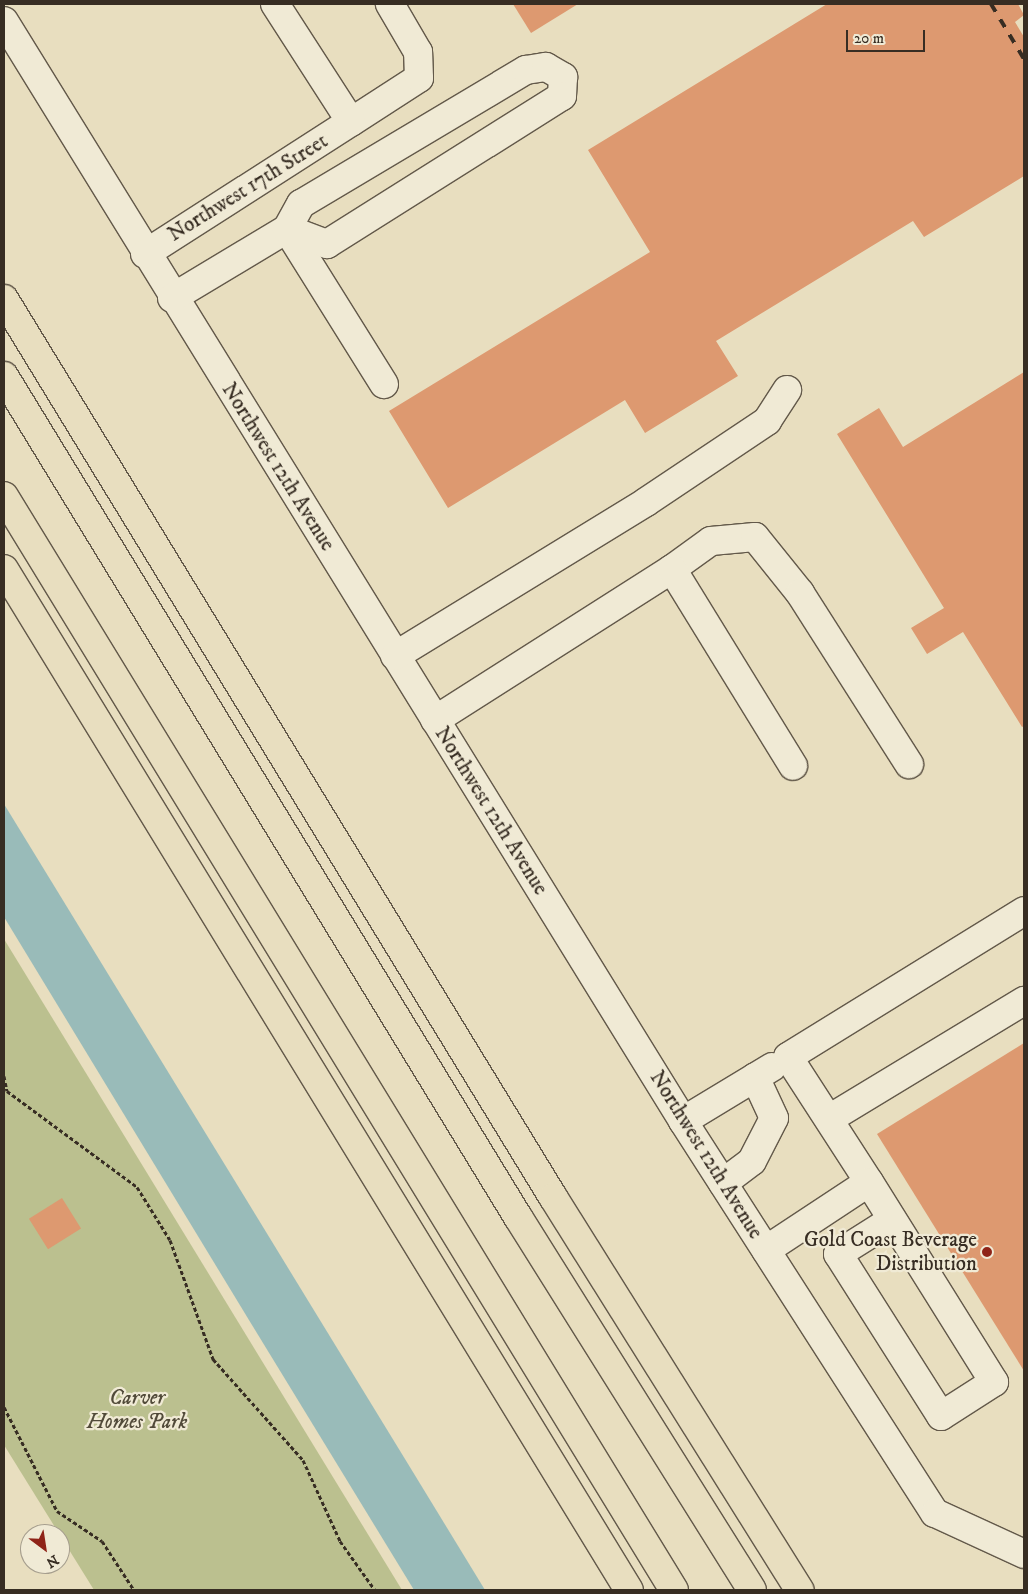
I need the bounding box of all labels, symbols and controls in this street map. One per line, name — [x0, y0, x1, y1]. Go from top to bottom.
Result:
scale bar — [848, 20, 927, 52]
text: 20 m — [854, 29, 884, 48]
street label: Northwest 17th Street — [164, 129, 332, 247]
street label: Northwest 12th Avenue — [216, 378, 340, 556]
street label: Northwest 12th Avenue — [429, 722, 553, 900]
street label: Northwest 12th Avenue — [644, 1066, 768, 1244]
place label: Gold Coast Beverage Distribution — [804, 1227, 977, 1277]
marker: Gold Coast Beverage Distribution — [981, 1246, 993, 1258]
park label: Carver Homes Park — [87, 1385, 187, 1435]
north arrow — [20, 1524, 70, 1574]
text: N — [43, 1550, 62, 1572]

